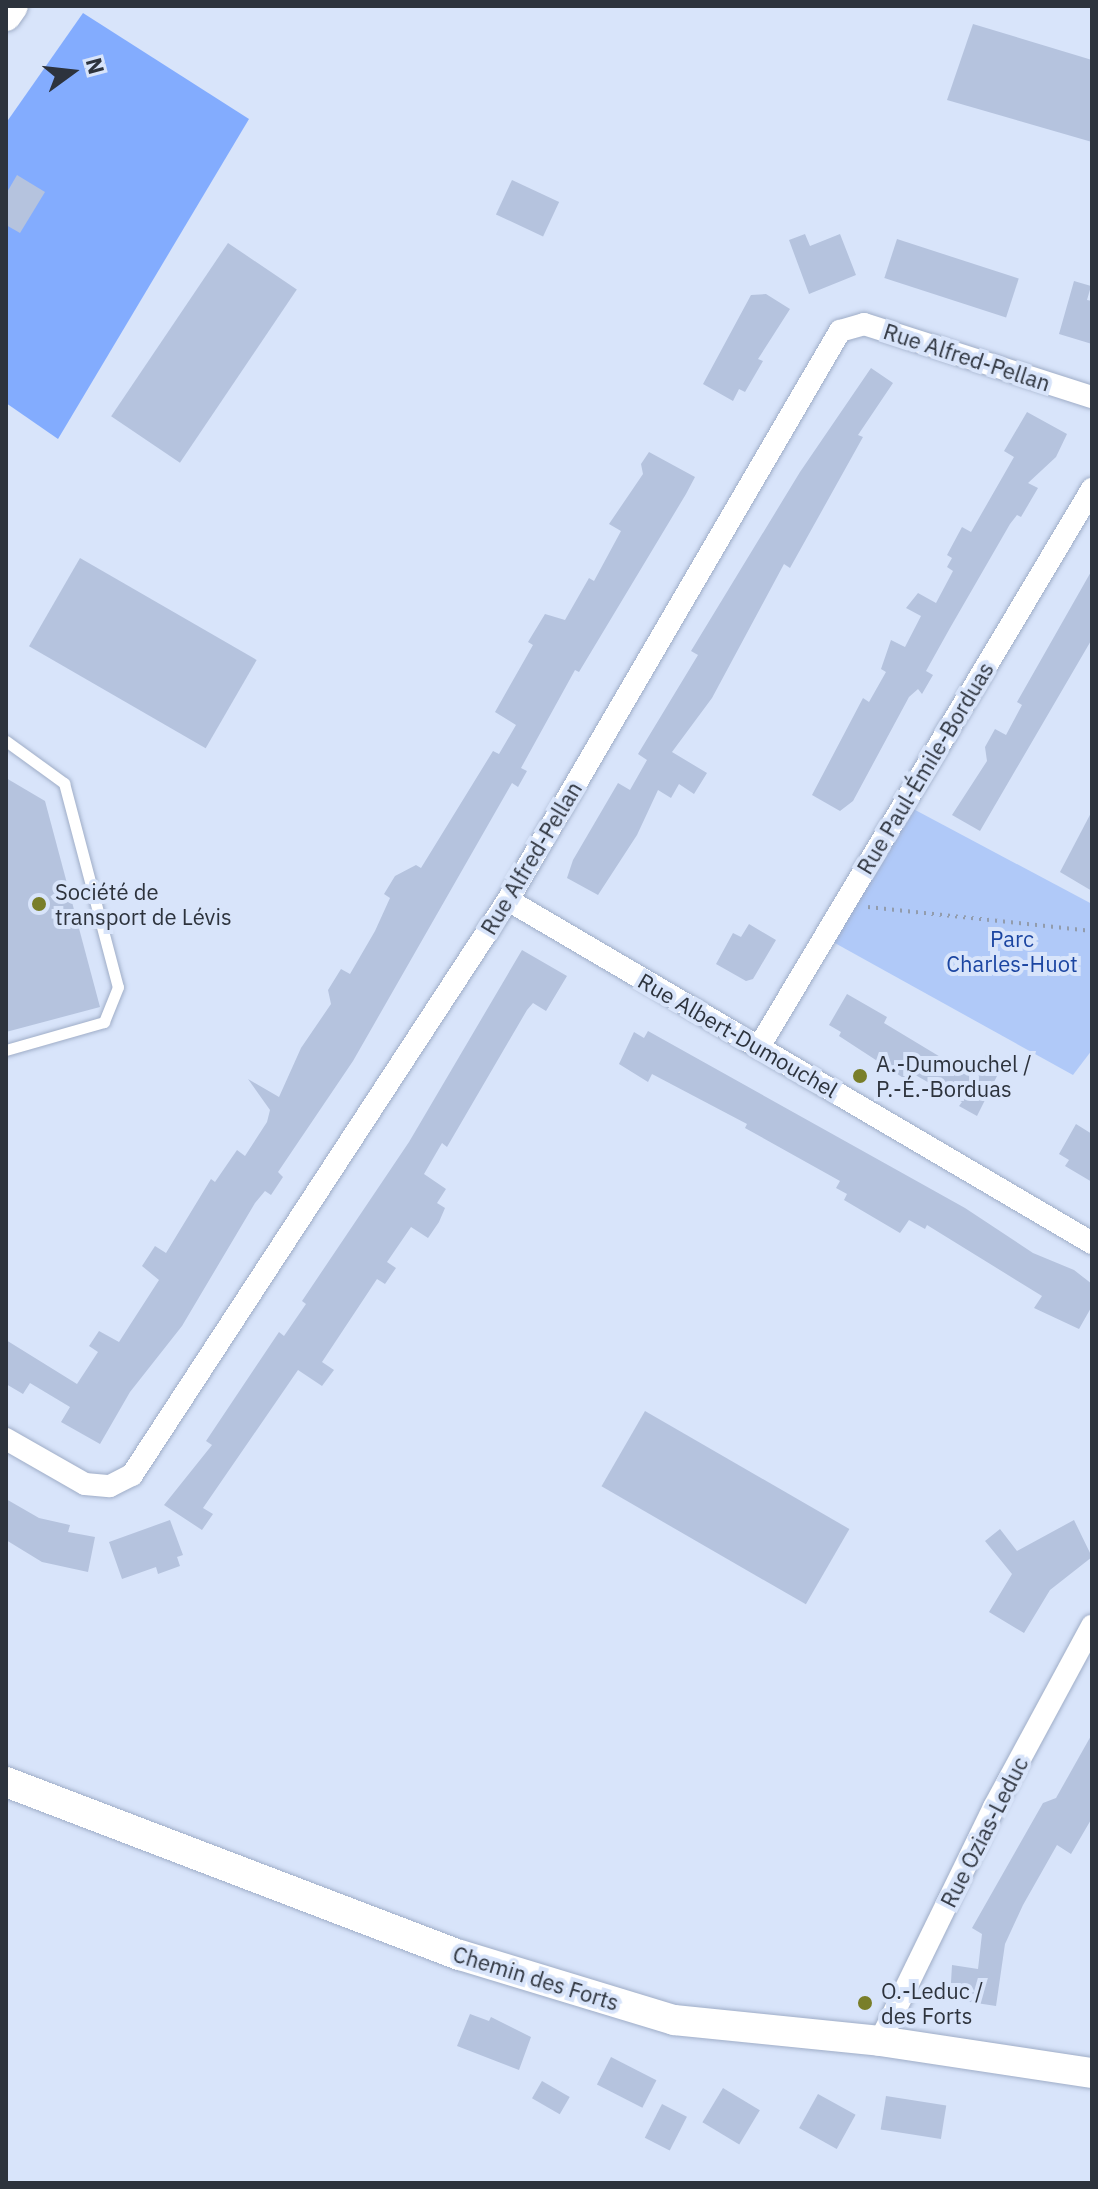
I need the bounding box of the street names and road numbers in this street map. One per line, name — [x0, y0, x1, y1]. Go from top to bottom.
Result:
street label: Rue Alfred-Pellan — [880, 318, 1054, 396]
street label: Rue Paul-Émile-Borduas — [851, 657, 999, 879]
street label: Rue Alfred-Pellan — [475, 777, 587, 939]
street label: Rue Albert-Dumouchel — [634, 967, 842, 1103]
street label: Rue Ozias-Leduc — [935, 1752, 1033, 1912]
street label: Chemin des Forts — [450, 1940, 622, 2016]

